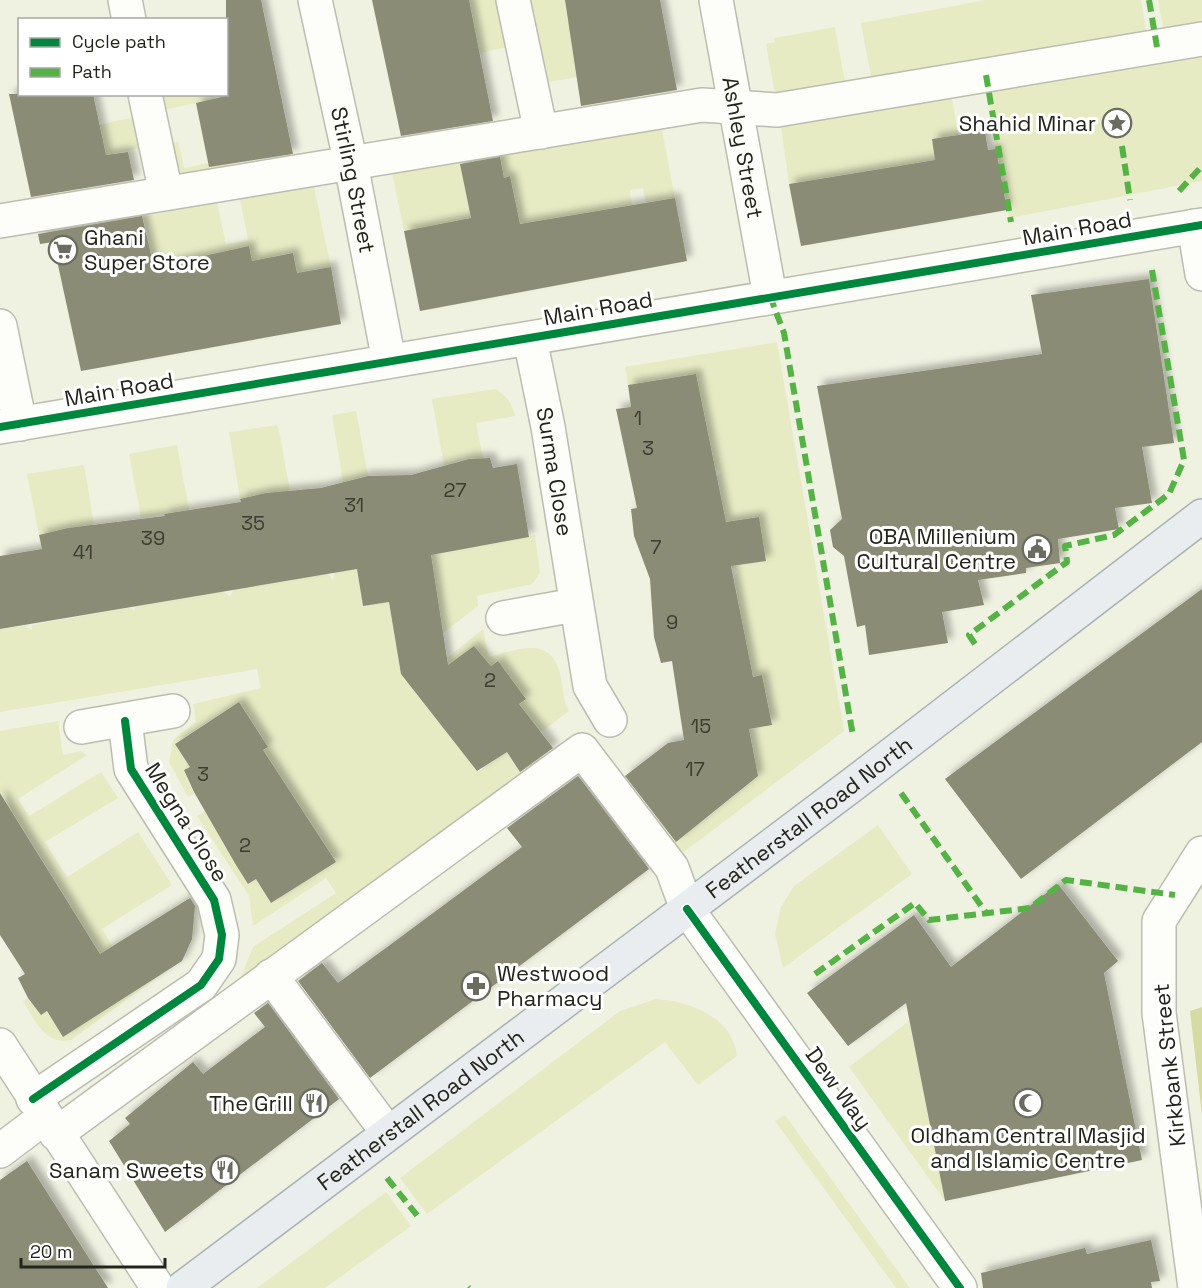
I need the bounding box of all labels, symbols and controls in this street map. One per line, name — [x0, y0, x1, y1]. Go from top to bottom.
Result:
legend — [18, 18, 228, 96]
text: Cycle path — [72, 30, 166, 53]
text: Path — [72, 60, 112, 83]
street label: Ashley Street — [716, 74, 770, 221]
street label: Stirling Street — [325, 104, 382, 255]
place icon: Shahid Minar — [1101, 107, 1133, 139]
place label: Shahid Minar — [959, 109, 1096, 137]
street label: Main Road — [1020, 205, 1134, 251]
place label: Ghani Super Store — [84, 223, 210, 276]
supermarket icon: Ghani Super Store — [47, 234, 79, 266]
street label: Main Road — [541, 285, 655, 331]
street label: Main Road — [62, 366, 176, 412]
street label: Surma Close — [530, 405, 579, 538]
house number: 1 — [634, 405, 642, 431]
house number: 3 — [642, 435, 654, 461]
house number: 27 — [443, 477, 467, 503]
house number: 31 — [344, 492, 364, 518]
house number: 35 — [241, 510, 265, 536]
place label: OBA Millenium Cultural Centre — [856, 522, 1016, 575]
house number: 39 — [141, 525, 165, 551]
public building icon: OBA Millenium Cultural Centre — [1021, 533, 1053, 565]
house number: 7 — [650, 534, 662, 560]
house number: 41 — [73, 539, 93, 565]
house number: 9 — [666, 609, 678, 635]
house number: 2 — [484, 667, 496, 693]
house number: 15 — [691, 713, 711, 739]
street label: Featherstall Road North — [700, 730, 918, 904]
house number: 17 — [685, 756, 705, 782]
street label: Megna Close — [139, 757, 235, 887]
house number: 3 — [197, 761, 209, 787]
house number: 2 — [239, 832, 251, 858]
place label: Westwood Pharmacy — [497, 959, 609, 1012]
pharmacy icon: Westwood Pharmacy — [460, 970, 492, 1002]
street label: Kirkbank Street — [1147, 982, 1191, 1148]
street label: Featherstall Road North — [311, 1023, 529, 1196]
street label: Dew Way — [800, 1041, 878, 1135]
restaurant icon: The Grill — [298, 1087, 330, 1119]
mosque icon: Oldham Central Masjid and Islamic Centre — [1012, 1087, 1044, 1119]
place label: The Grill — [209, 1089, 293, 1117]
place label: Oldham Central Masjid and Islamic Centre — [910, 1121, 1146, 1174]
restaurant icon: Sanam Sweets — [209, 1154, 241, 1186]
place label: Sanam Sweets — [49, 1156, 204, 1184]
scale bar — [21, 1231, 165, 1269]
text: 20 m — [30, 1240, 73, 1263]

